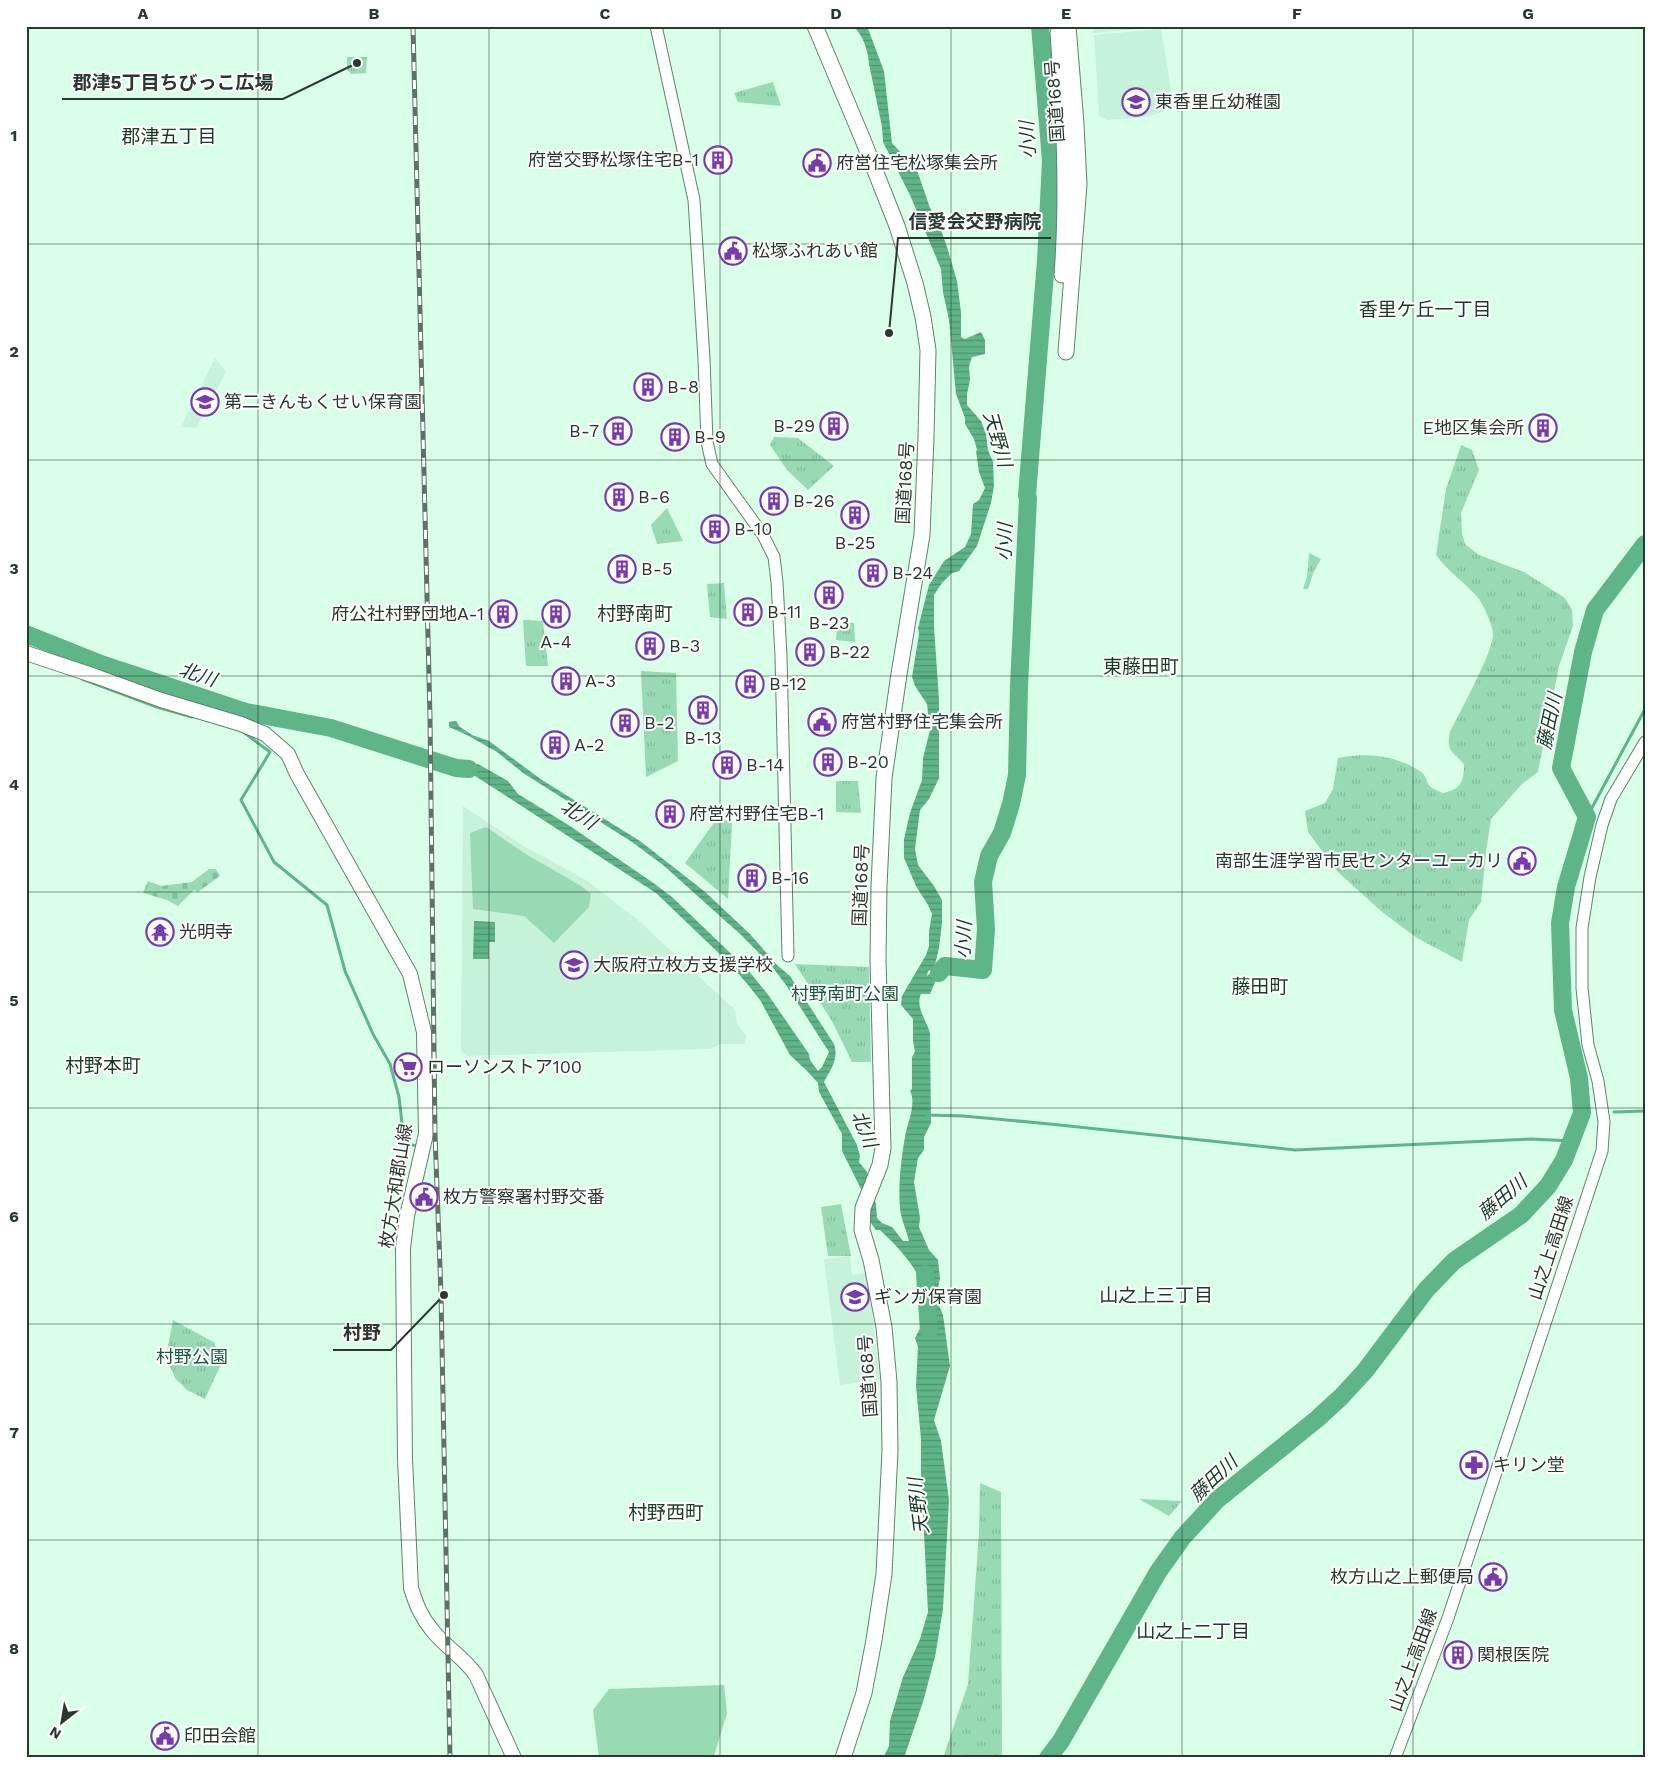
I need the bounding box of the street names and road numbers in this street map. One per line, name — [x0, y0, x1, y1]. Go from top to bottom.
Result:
street label: 国道168号 — [1041, 59, 1068, 143]
street label: 国道168号 — [892, 441, 917, 525]
street label: 国道168号 — [849, 843, 872, 927]
street label: 枚方大和郡山線 — [375, 1122, 416, 1250]
street label: 山之上高田線 — [1524, 1193, 1577, 1302]
street label: 国道168号 — [854, 1334, 881, 1418]
street label: 山之上高田線 — [1384, 1605, 1441, 1714]

